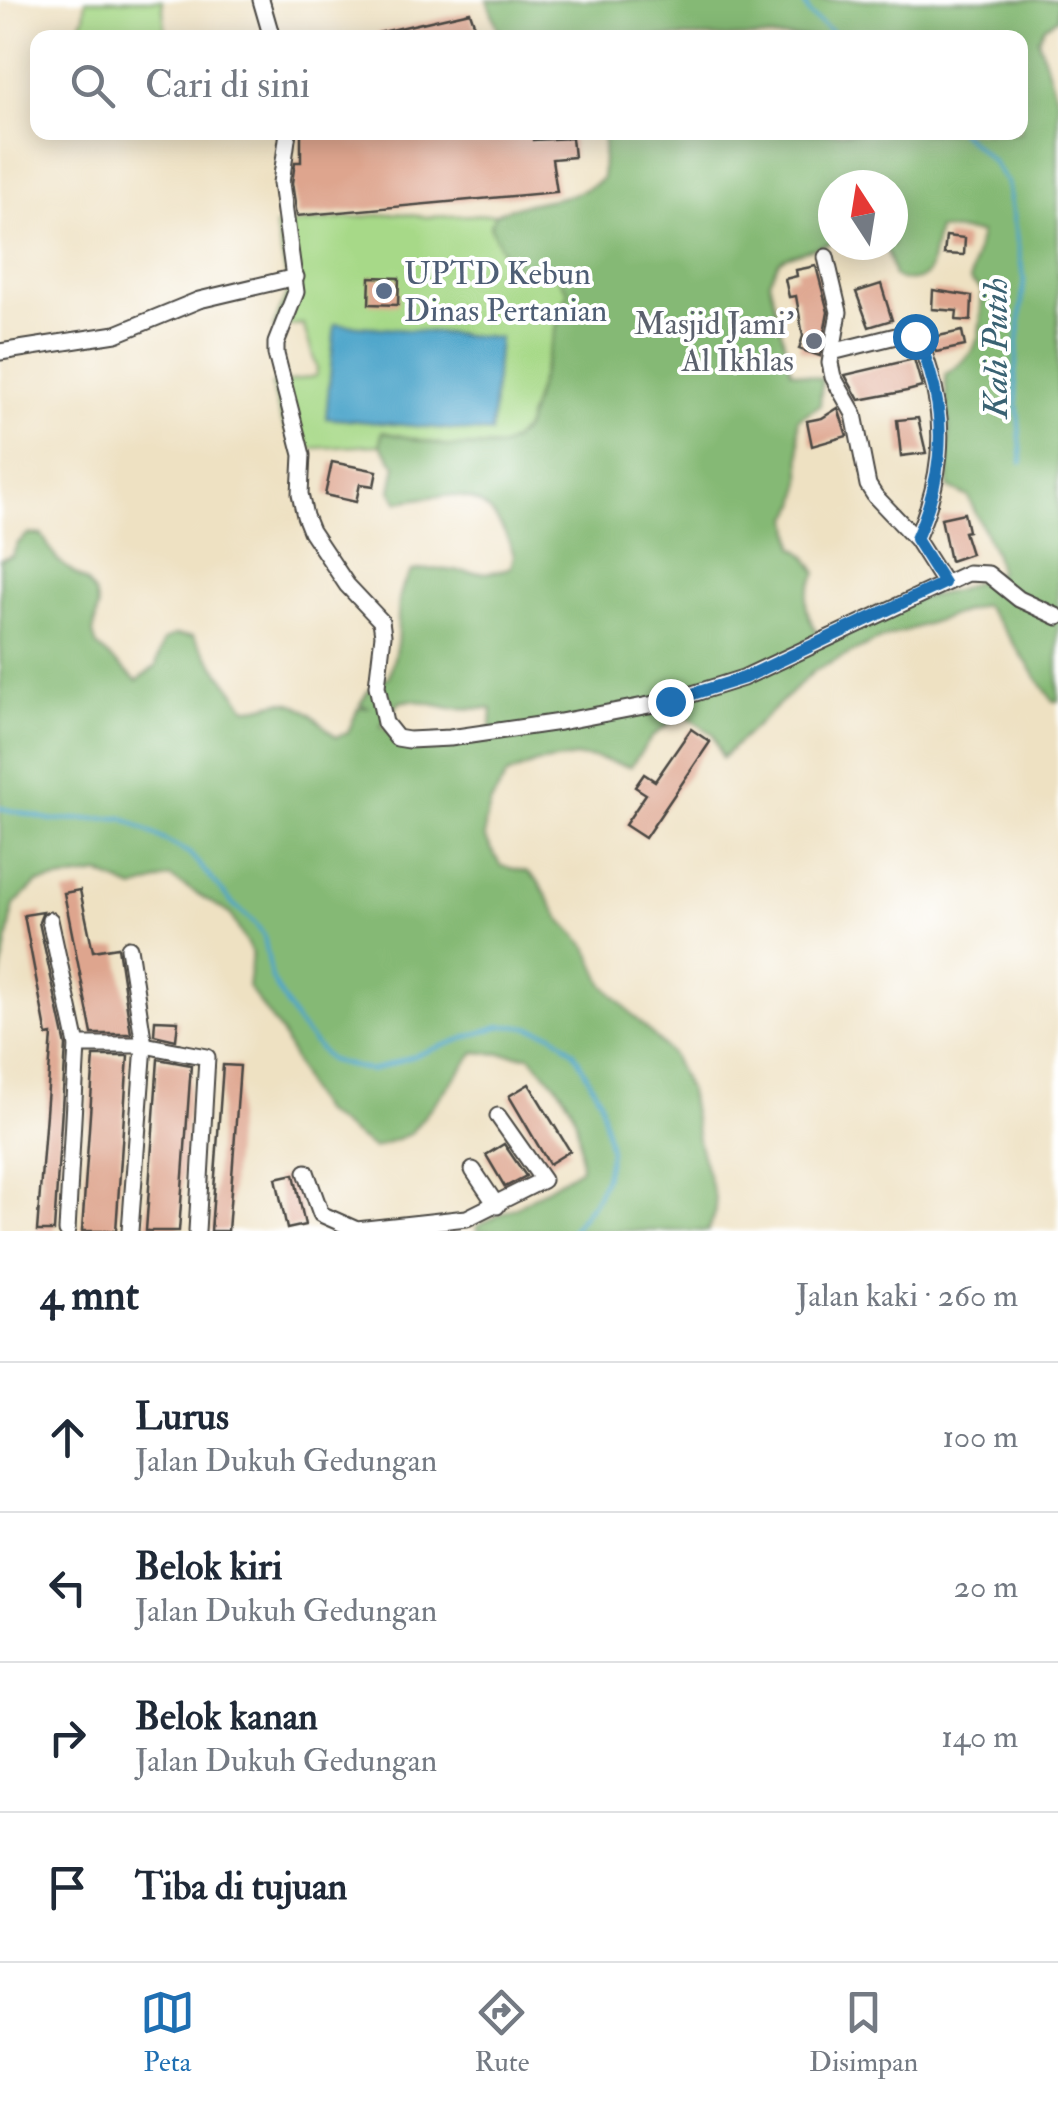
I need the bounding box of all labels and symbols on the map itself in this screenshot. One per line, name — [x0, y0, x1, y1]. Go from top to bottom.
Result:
north arrow — [818, 170, 908, 260]
place label: UPTD Kebun Dinas Pertanian — [404, 254, 607, 331]
water label: Kali Putih — [974, 278, 1018, 420]
marker: UPTD Kebun Dinas Pertanian — [373, 280, 395, 302]
place label: Masjid Jami' Al Ikhlas — [634, 304, 794, 381]
route start — [893, 314, 939, 360]
marker: Masjid Jami' Al Ikhlas — [803, 330, 825, 352]
route end — [648, 679, 694, 725]

